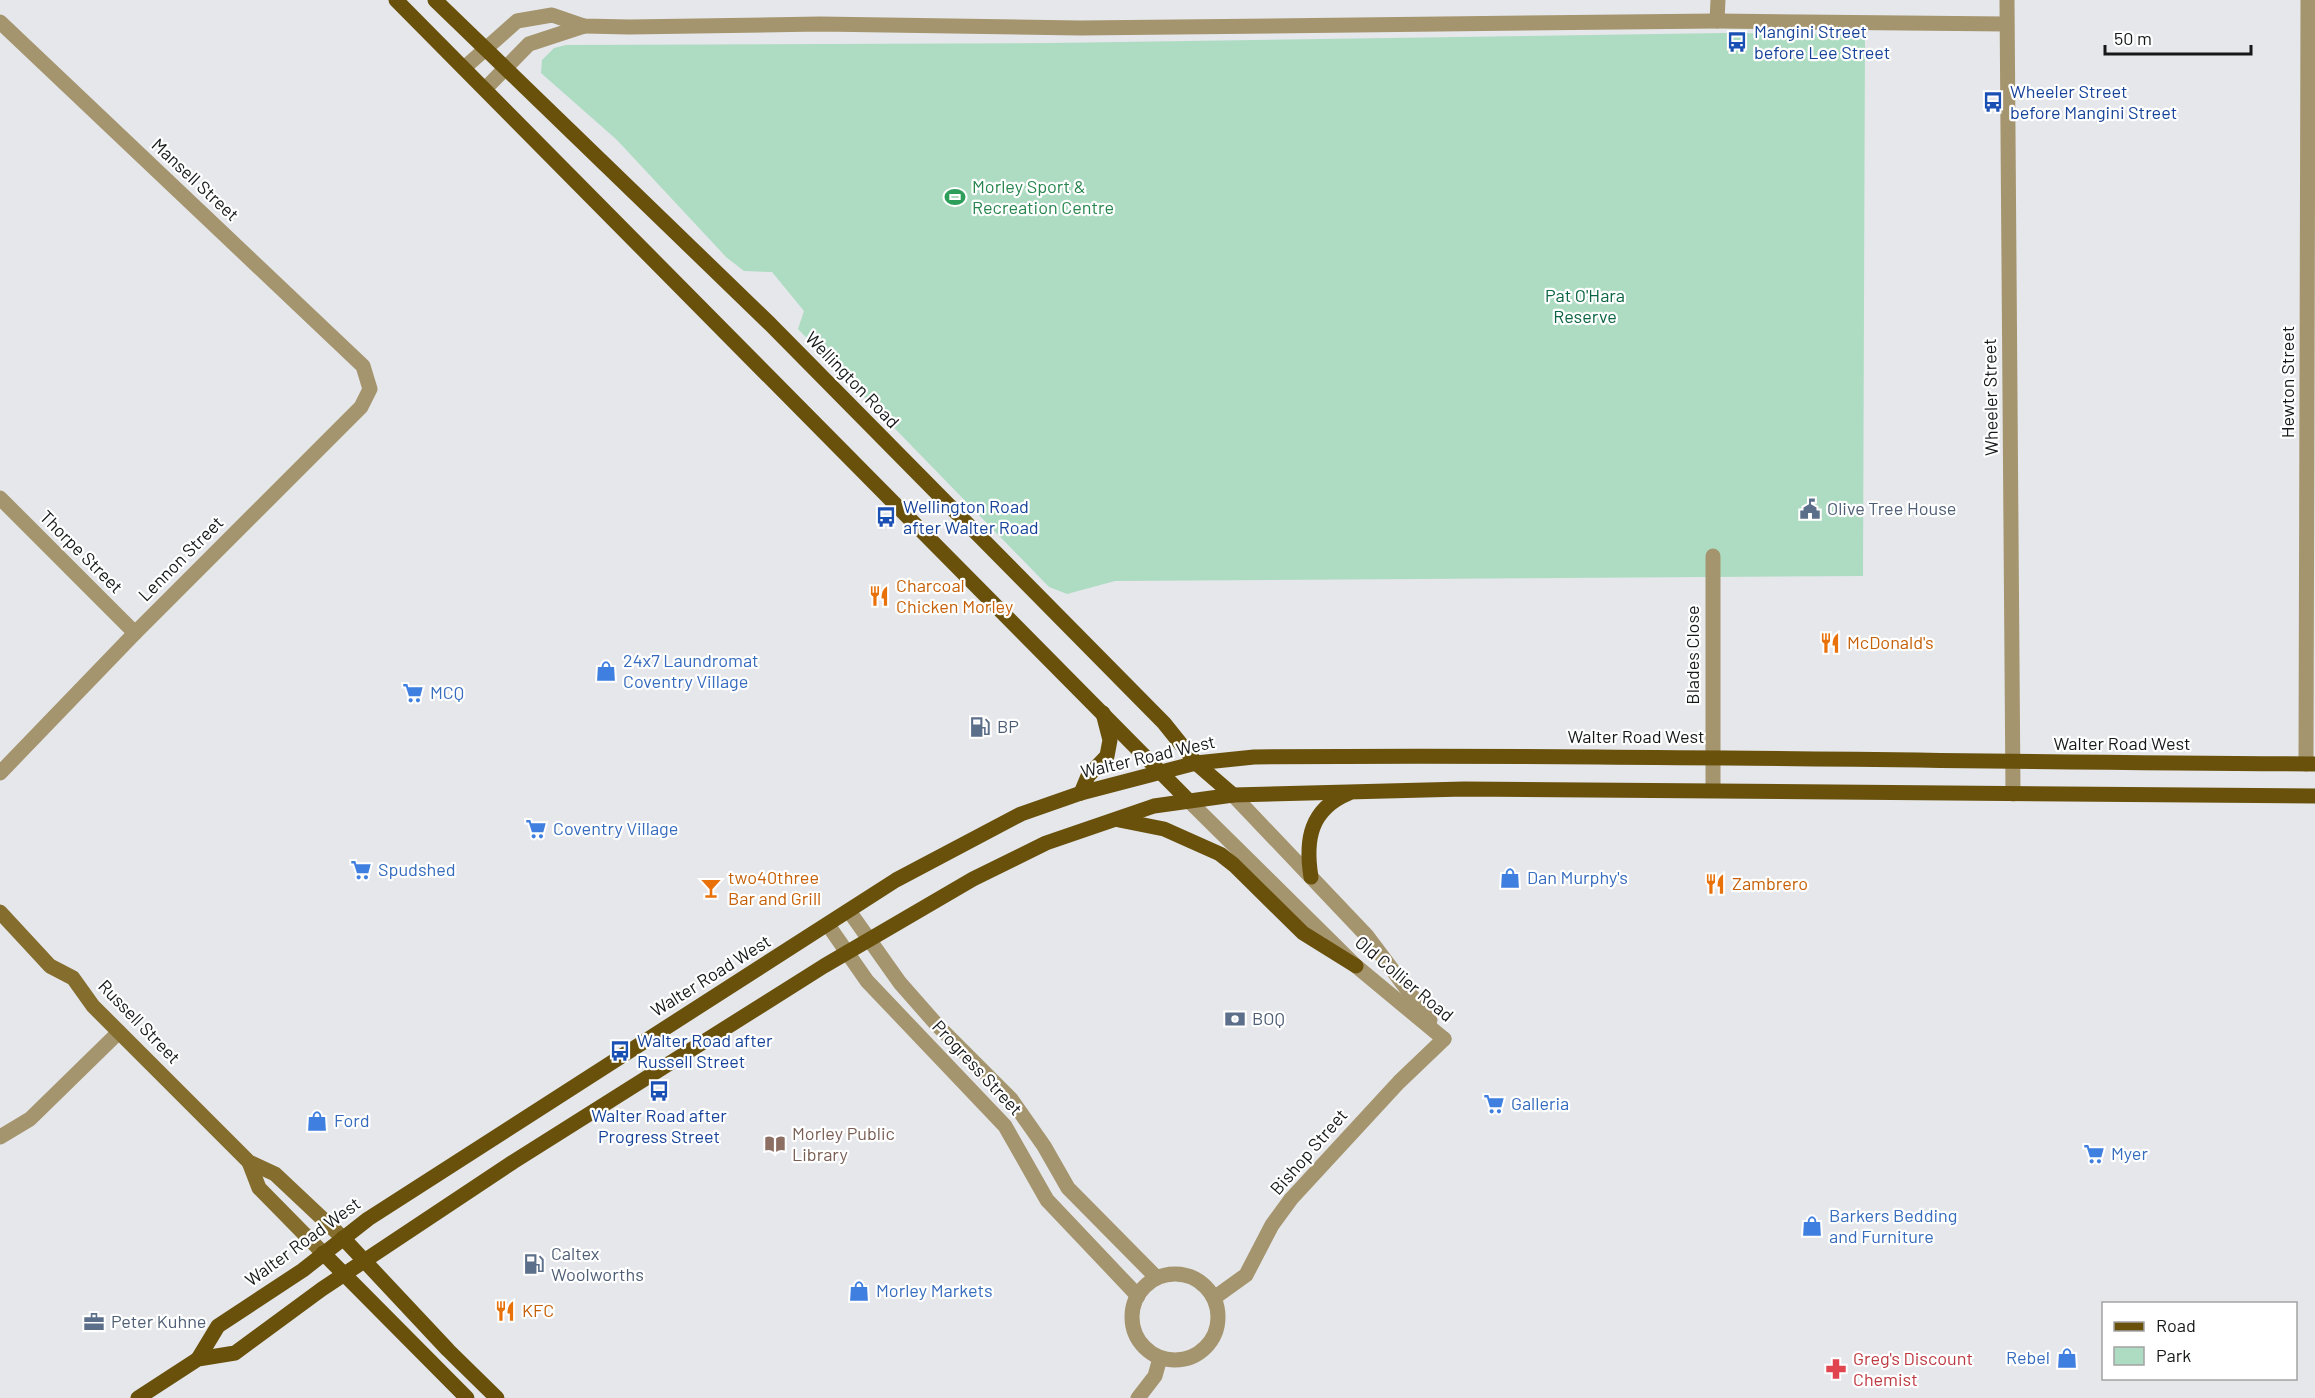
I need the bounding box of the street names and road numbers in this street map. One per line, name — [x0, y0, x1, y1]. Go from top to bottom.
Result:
street label: Mansell Street — [148, 133, 244, 225]
street label: Wellington Road — [801, 326, 904, 432]
street label: Hewton Street — [2276, 326, 2298, 438]
street label: Wheeler Street — [1978, 338, 2002, 456]
street label: Thorpe Street — [36, 505, 128, 597]
street label: Lennon Street — [133, 511, 227, 605]
street label: Blades Close — [1681, 605, 1703, 705]
street label: Walter Road West — [1567, 725, 1705, 747]
street label: Walter Road West — [1078, 730, 1217, 782]
street label: Walter Road West — [2053, 732, 2191, 754]
street label: Walter Road West — [646, 929, 774, 1021]
street label: Old Collier Road — [1351, 931, 1458, 1026]
street label: Russell Street — [94, 975, 185, 1068]
street label: Progress Street — [928, 1015, 1027, 1120]
street label: Bishop Street — [1265, 1104, 1352, 1199]
street label: Walter Road West — [240, 1192, 364, 1290]

